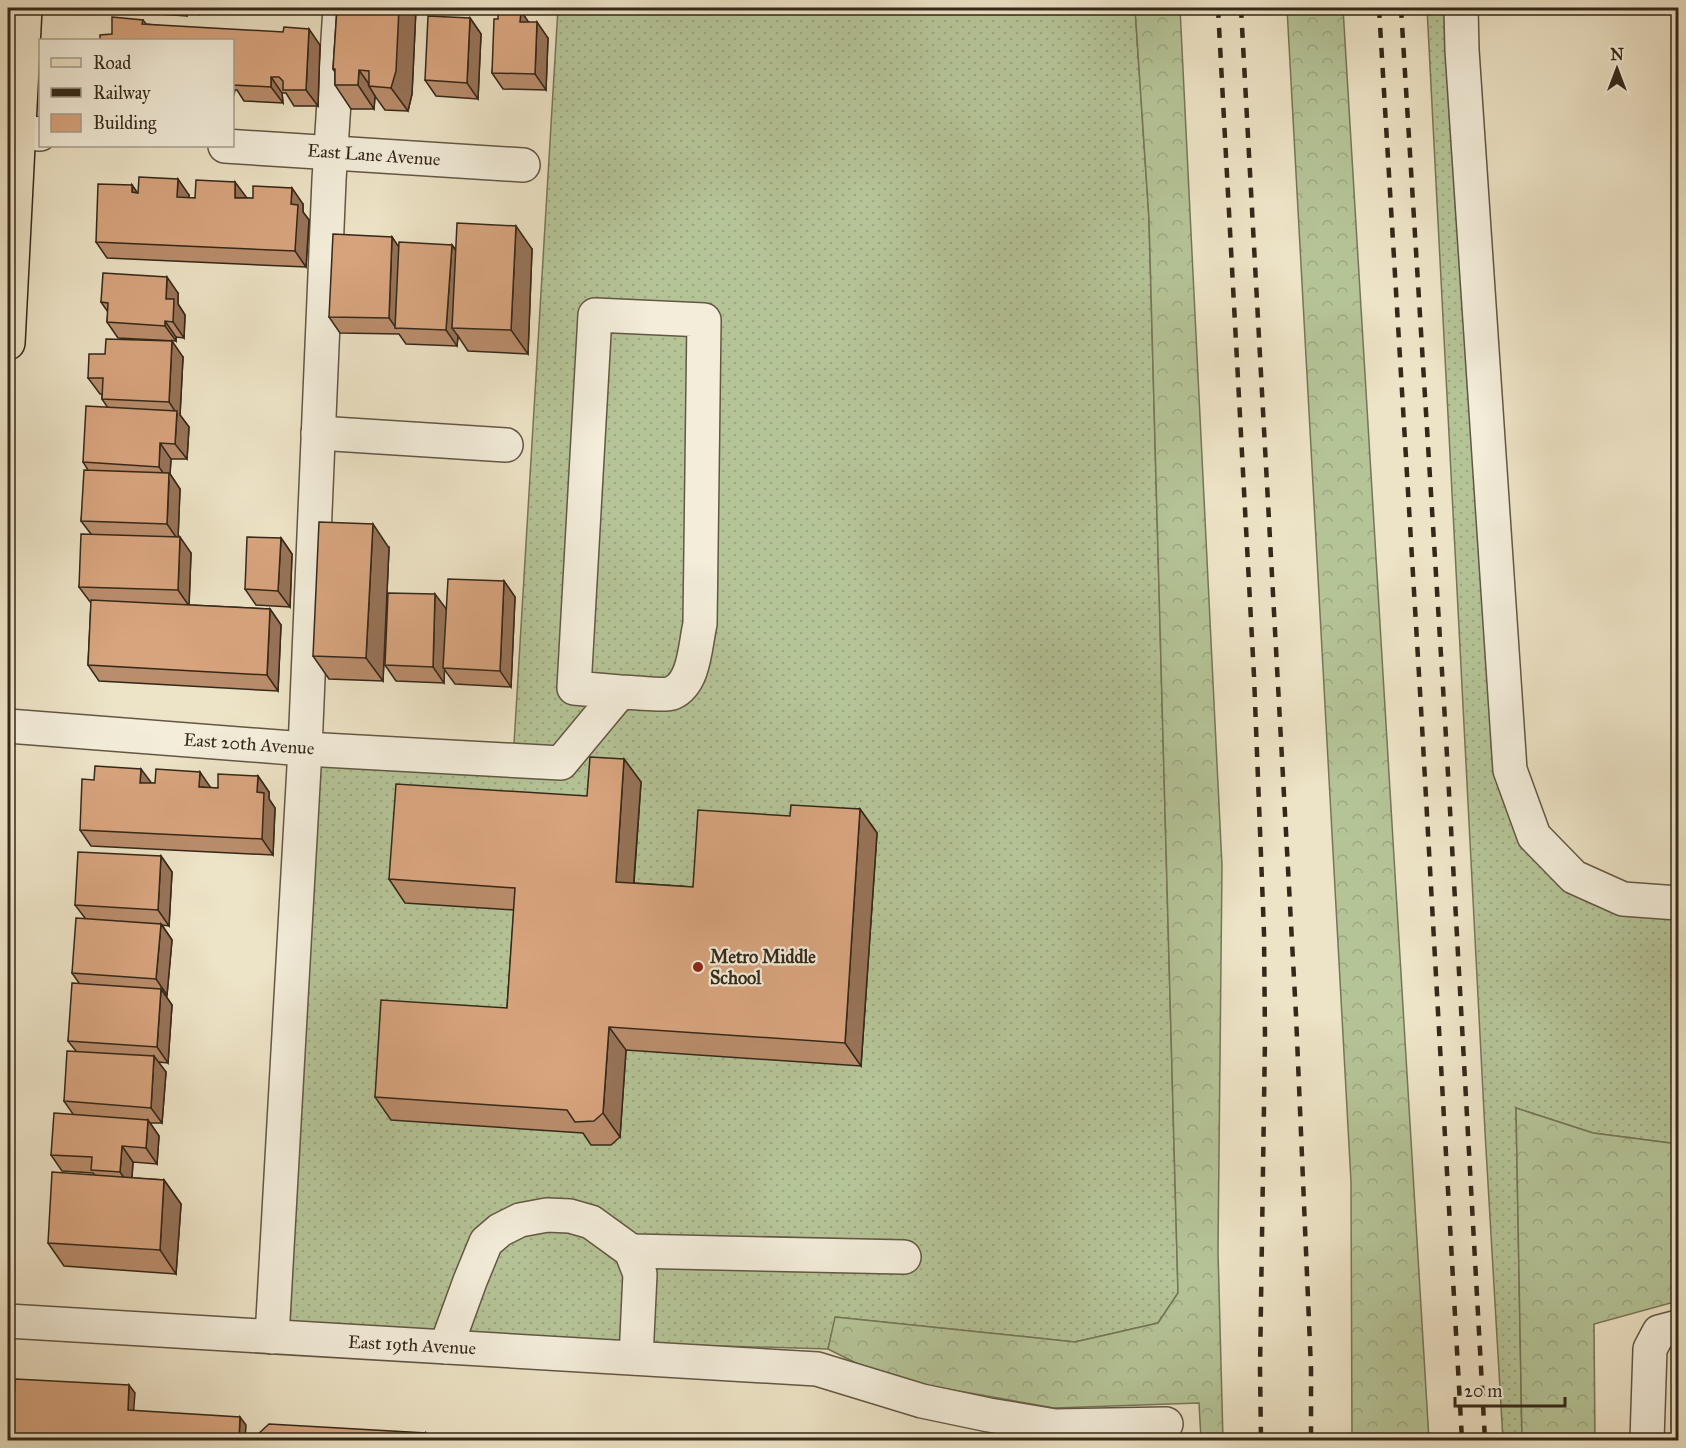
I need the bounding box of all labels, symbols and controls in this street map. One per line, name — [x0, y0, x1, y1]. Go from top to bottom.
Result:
legend — [39, 39, 234, 147]
north arrow — [1587, 39, 1647, 99]
text: N — [1610, 45, 1624, 64]
text: Road — [93, 52, 131, 74]
text: Railway — [93, 82, 151, 104]
text: Building — [93, 112, 157, 135]
street label: East Lane Avenue — [307, 139, 441, 171]
street label: East 20th Avenue — [183, 728, 315, 760]
place label: Metro Middle School — [710, 946, 816, 989]
marker: Metro Middle School — [691, 960, 705, 974]
street label: East 19th Avenue — [347, 1331, 477, 1359]
scale bar — [1455, 1370, 1564, 1408]
text: 20 m — [1464, 1380, 1502, 1402]

